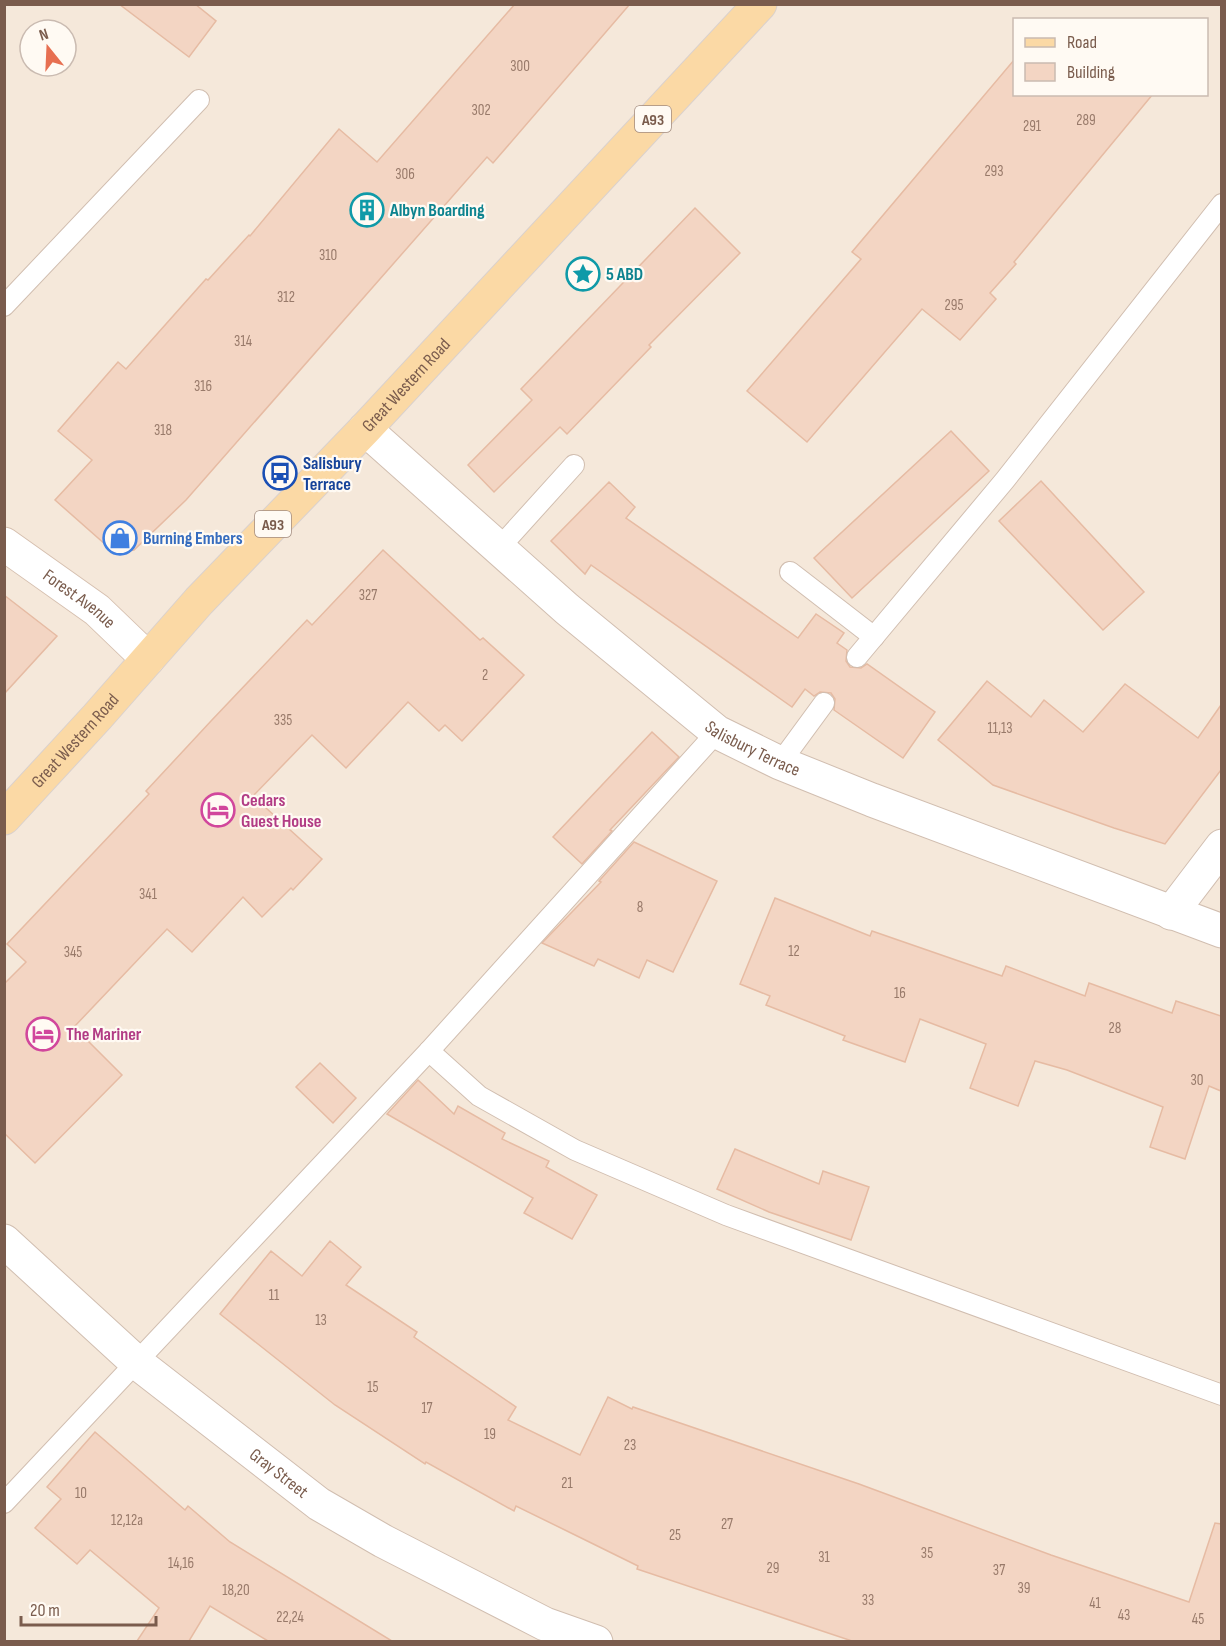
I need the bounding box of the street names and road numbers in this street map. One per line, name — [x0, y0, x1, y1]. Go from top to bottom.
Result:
road number: A93 — [635, 106, 671, 132]
street label: Great Western Road — [358, 334, 455, 436]
road number: A93 — [255, 511, 291, 537]
street label: Forest Avenue — [39, 565, 119, 633]
street label: Great Western Road — [27, 690, 124, 792]
street label: Salisbury Terrace — [701, 717, 803, 781]
street label: Gray Street — [245, 1444, 313, 1503]

